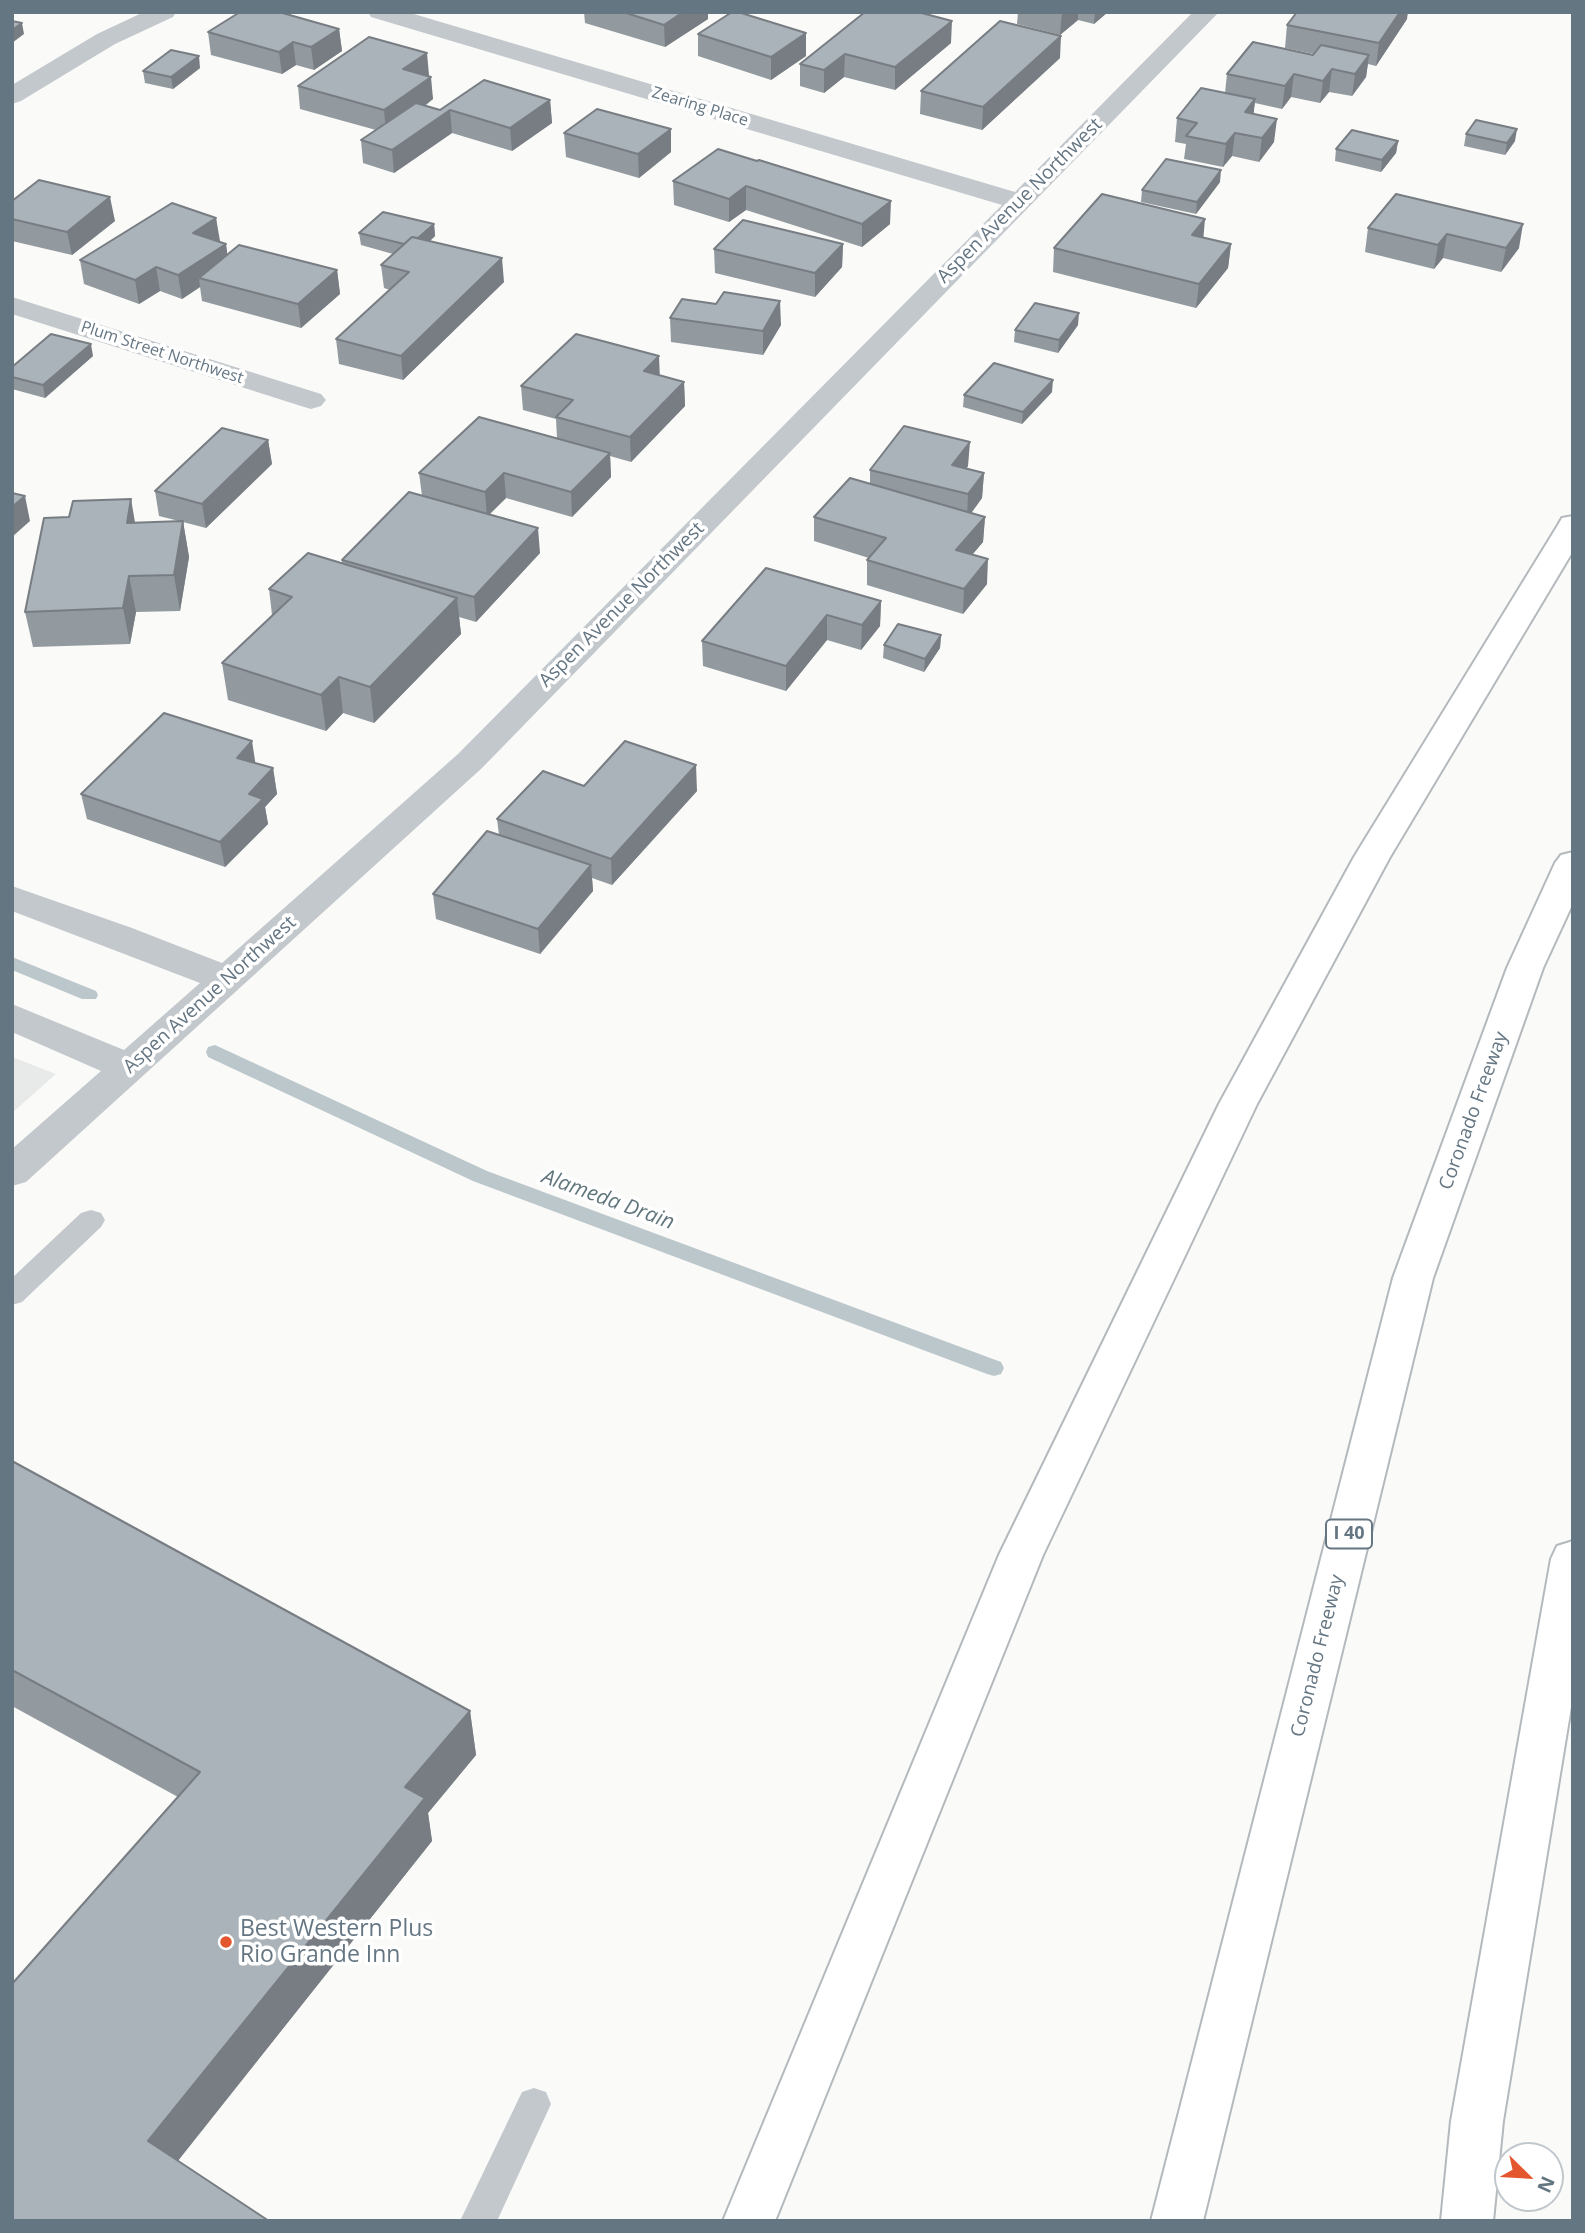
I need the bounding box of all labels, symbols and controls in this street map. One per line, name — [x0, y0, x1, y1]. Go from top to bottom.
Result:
street label: Zearing Place — [650, 83, 750, 131]
street label: Aspen Avenue Northwest — [933, 114, 1107, 288]
street label: Plum Street Northwest — [78, 318, 246, 388]
street label: Aspen Avenue Northwest — [535, 518, 709, 692]
street label: Aspen Avenue Northwest — [119, 912, 301, 1078]
street label: Coronado Freeway — [1435, 1029, 1513, 1193]
water label: Alameda Drain — [538, 1164, 678, 1236]
road number: I 40 — [1326, 1520, 1372, 1548]
street label: Coronado Freeway — [1287, 1572, 1349, 1740]
place label: Best Western Plus Rio Grande Inn — [240, 1915, 433, 1969]
marker: Best Western Plus Rio Grande Inn — [218, 1934, 234, 1950]
north arrow — [1494, 2142, 1564, 2212]
text: N — [1531, 2172, 1561, 2197]

